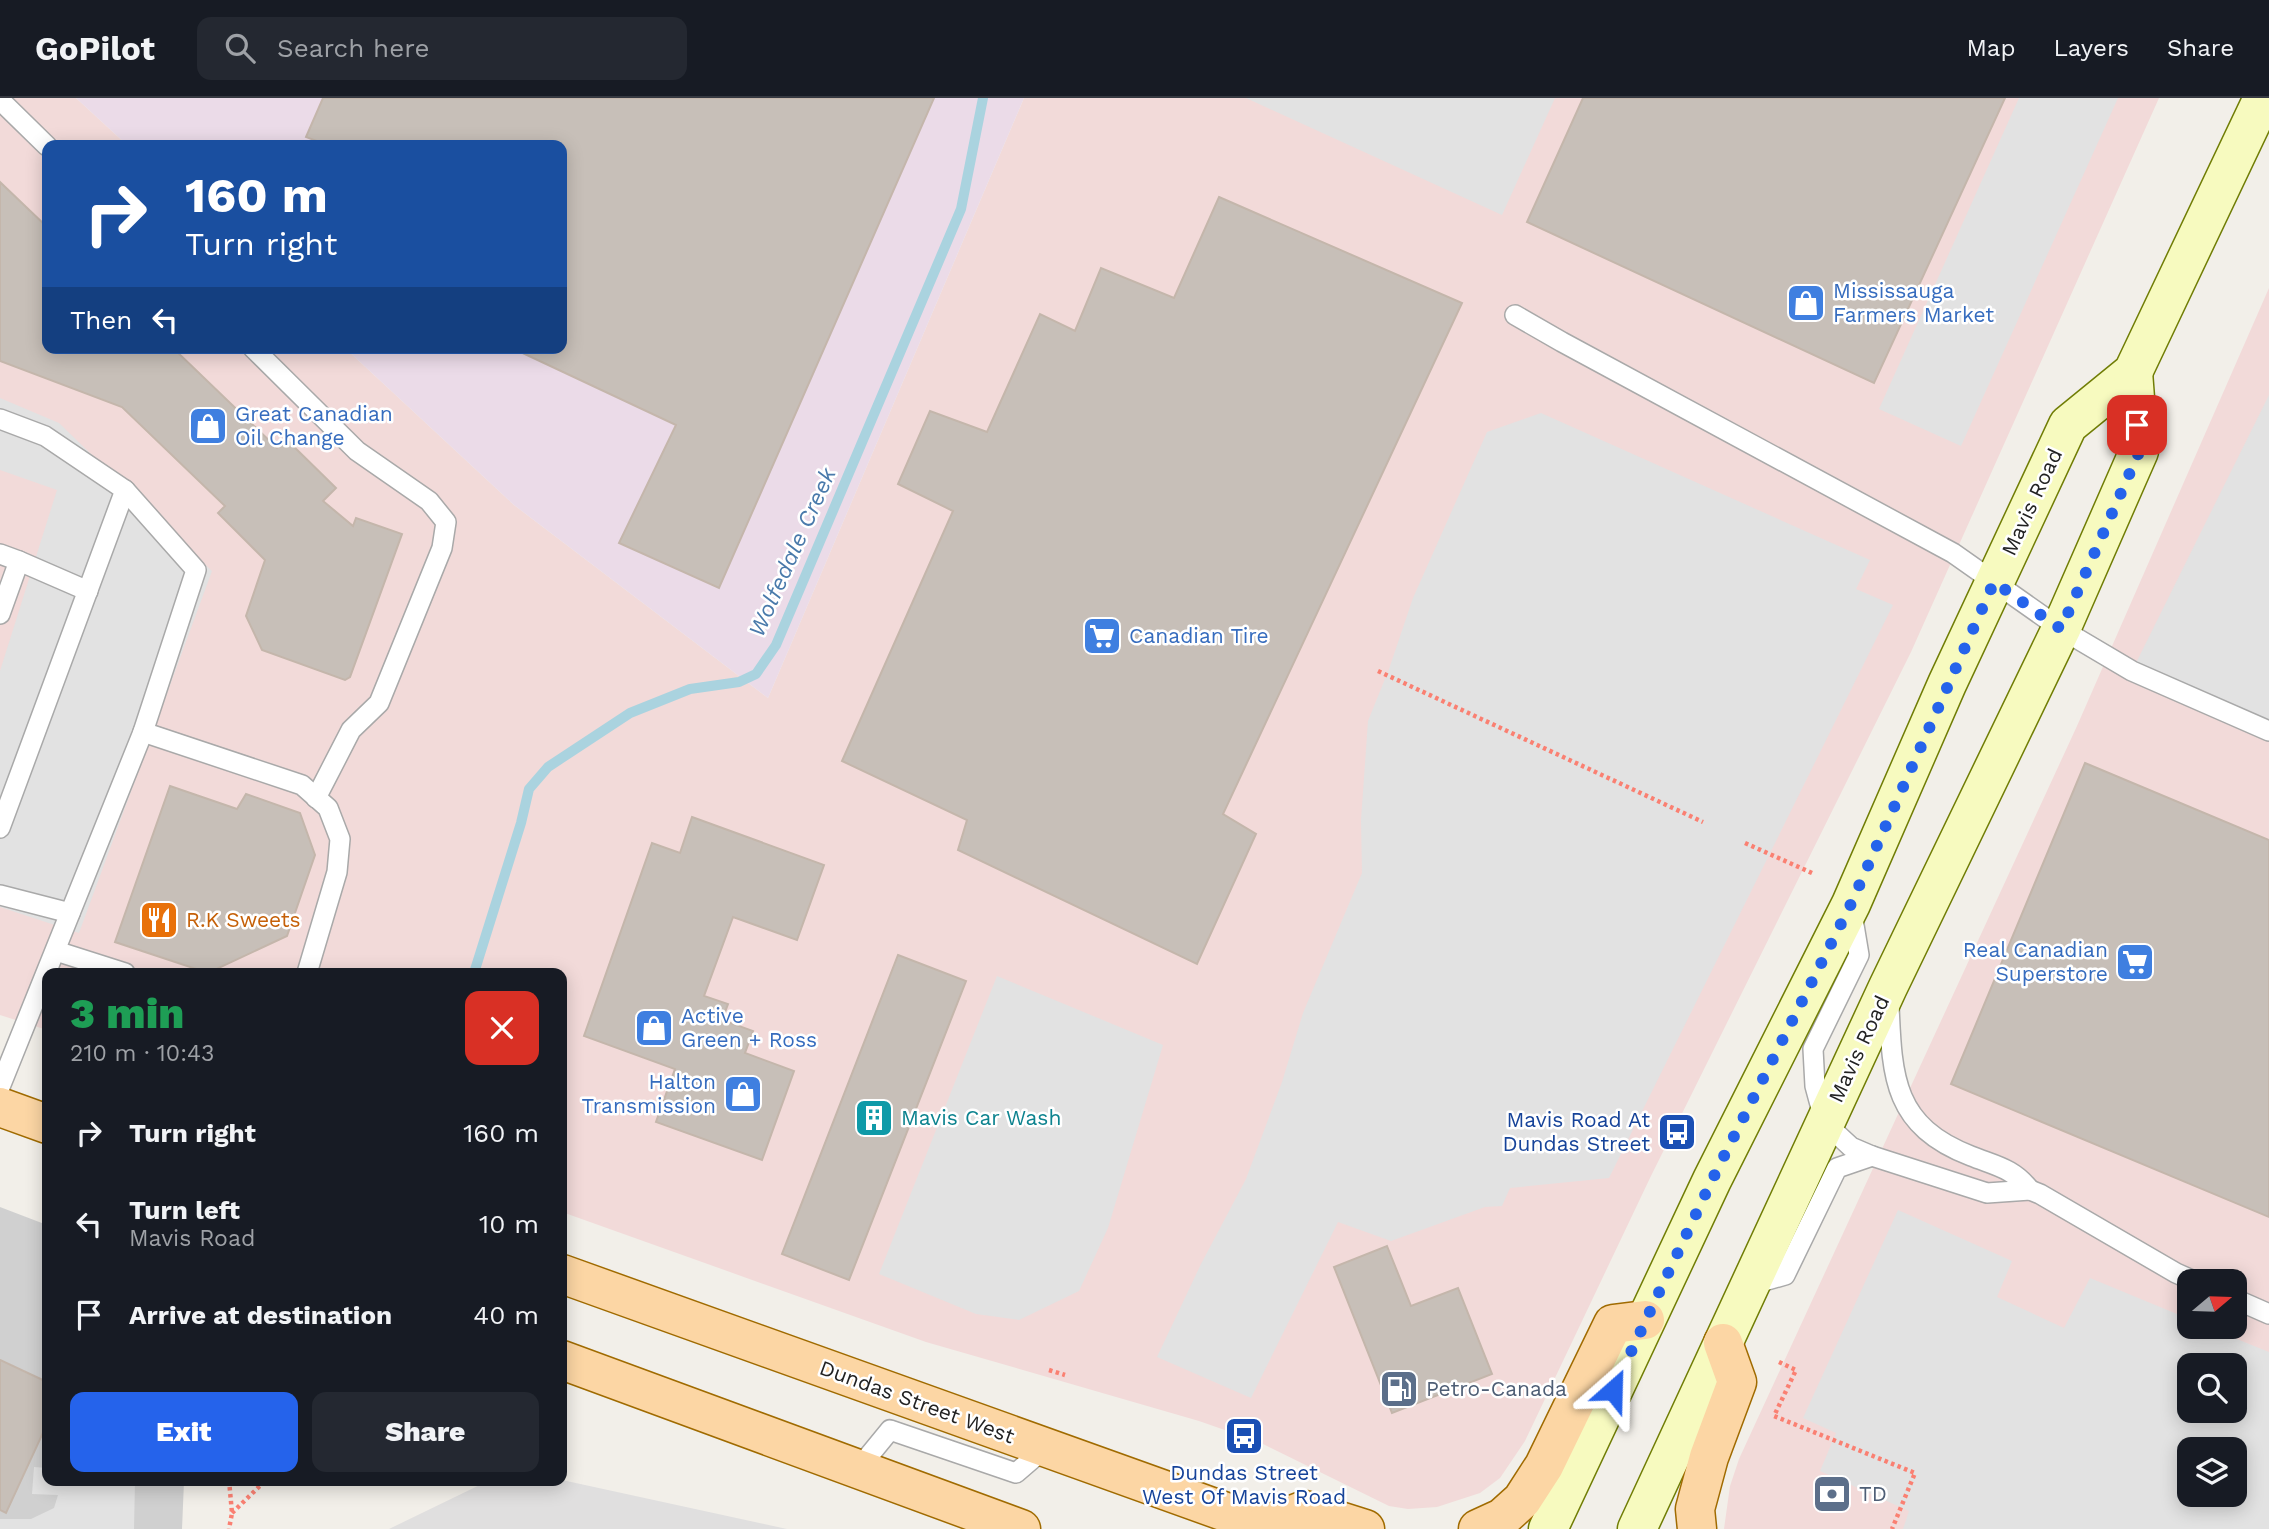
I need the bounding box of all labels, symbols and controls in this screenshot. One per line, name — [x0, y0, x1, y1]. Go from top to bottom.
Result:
search box — [197, 17, 687, 80]
text: GoPilot — [35, 29, 155, 68]
icon: search — [221, 29, 259, 67]
text: Search here — [277, 33, 429, 63]
text: Map — [1967, 34, 2015, 62]
text: Layers — [2053, 34, 2129, 62]
text: Share — [2167, 34, 2234, 62]
text: 160 m — [185, 166, 328, 224]
icon: right — [70, 168, 161, 259]
text: Turn right — [185, 225, 337, 263]
place label: Mississauga Farmers Market — [1833, 278, 1994, 327]
shop icon: Mississauga Farmers Market — [1785, 282, 1827, 324]
icon: left — [146, 301, 184, 339]
text: Then — [70, 305, 132, 335]
pin — [2107, 395, 2167, 455]
place label: Great Canadian Oil Change — [235, 401, 393, 450]
shop icon: Great Canadian Oil Change — [187, 405, 229, 447]
icon: arrive — [2118, 406, 2156, 444]
street label: Mavis Road — [1996, 444, 2067, 559]
water label: Wolfedale Creek — [743, 462, 842, 641]
supermarket icon: Canadian Tire — [1081, 615, 1123, 657]
place label: Canadian Tire — [1129, 623, 1269, 648]
restaurant icon: R.K Sweets — [138, 899, 180, 941]
place label: R.K Sweets — [186, 907, 301, 932]
place label: Real Canadian Superstore — [1963, 937, 2108, 986]
supermarket icon: Real Canadian Superstore — [2114, 941, 2156, 983]
text: 3 min — [70, 989, 184, 1038]
button: close — [465, 991, 539, 1065]
street label: Mavis Road — [1823, 991, 1894, 1106]
place label: Active Green + Ross — [681, 1003, 817, 1052]
shop icon: Active Green + Ross — [633, 1007, 675, 1049]
text: 210 m · 10:43 — [70, 1040, 214, 1067]
place label: Halton Transmission — [582, 1069, 716, 1118]
shop icon: Halton Transmission — [722, 1073, 764, 1115]
building icon: Mavis Car Wash — [853, 1097, 895, 1139]
place label: Mavis Car Wash — [901, 1105, 1061, 1130]
place label: Mavis Road At Dundas Street — [1502, 1107, 1650, 1156]
bus stop icon: Mavis Road At Dundas Street — [1656, 1111, 1698, 1153]
icon: right — [70, 1114, 108, 1152]
text: Turn right — [129, 1118, 256, 1148]
text: 160 m — [463, 1118, 539, 1148]
text: Turn left — [129, 1195, 240, 1225]
icon: left — [70, 1205, 108, 1243]
text: 10 m — [479, 1209, 539, 1239]
text: Mavis Road — [129, 1225, 255, 1252]
north arrow — [2177, 1269, 2247, 1339]
map controls — [2177, 1269, 2247, 1507]
icon: arrive — [70, 1296, 108, 1334]
text: Arrive at destination — [129, 1300, 392, 1330]
text: 40 m — [473, 1300, 539, 1330]
position arrow — [1576, 1353, 1650, 1427]
button: search — [2177, 1353, 2247, 1423]
street label: Dundas Street West — [816, 1355, 1018, 1449]
fuel station icon: Petro-Canada — [1378, 1368, 1420, 1410]
place label: Petro-Canada — [1426, 1376, 1567, 1401]
button: Exit — [70, 1392, 298, 1472]
button: Share — [312, 1392, 539, 1472]
bus stop icon: Dundas Street West Of Mavis Road — [1223, 1415, 1265, 1457]
button: layers — [2177, 1437, 2247, 1507]
place label: Dundas Street West Of Mavis Road — [1142, 1460, 1346, 1509]
bank icon: TD — [1811, 1473, 1853, 1515]
place label: TD — [1859, 1481, 1887, 1506]

